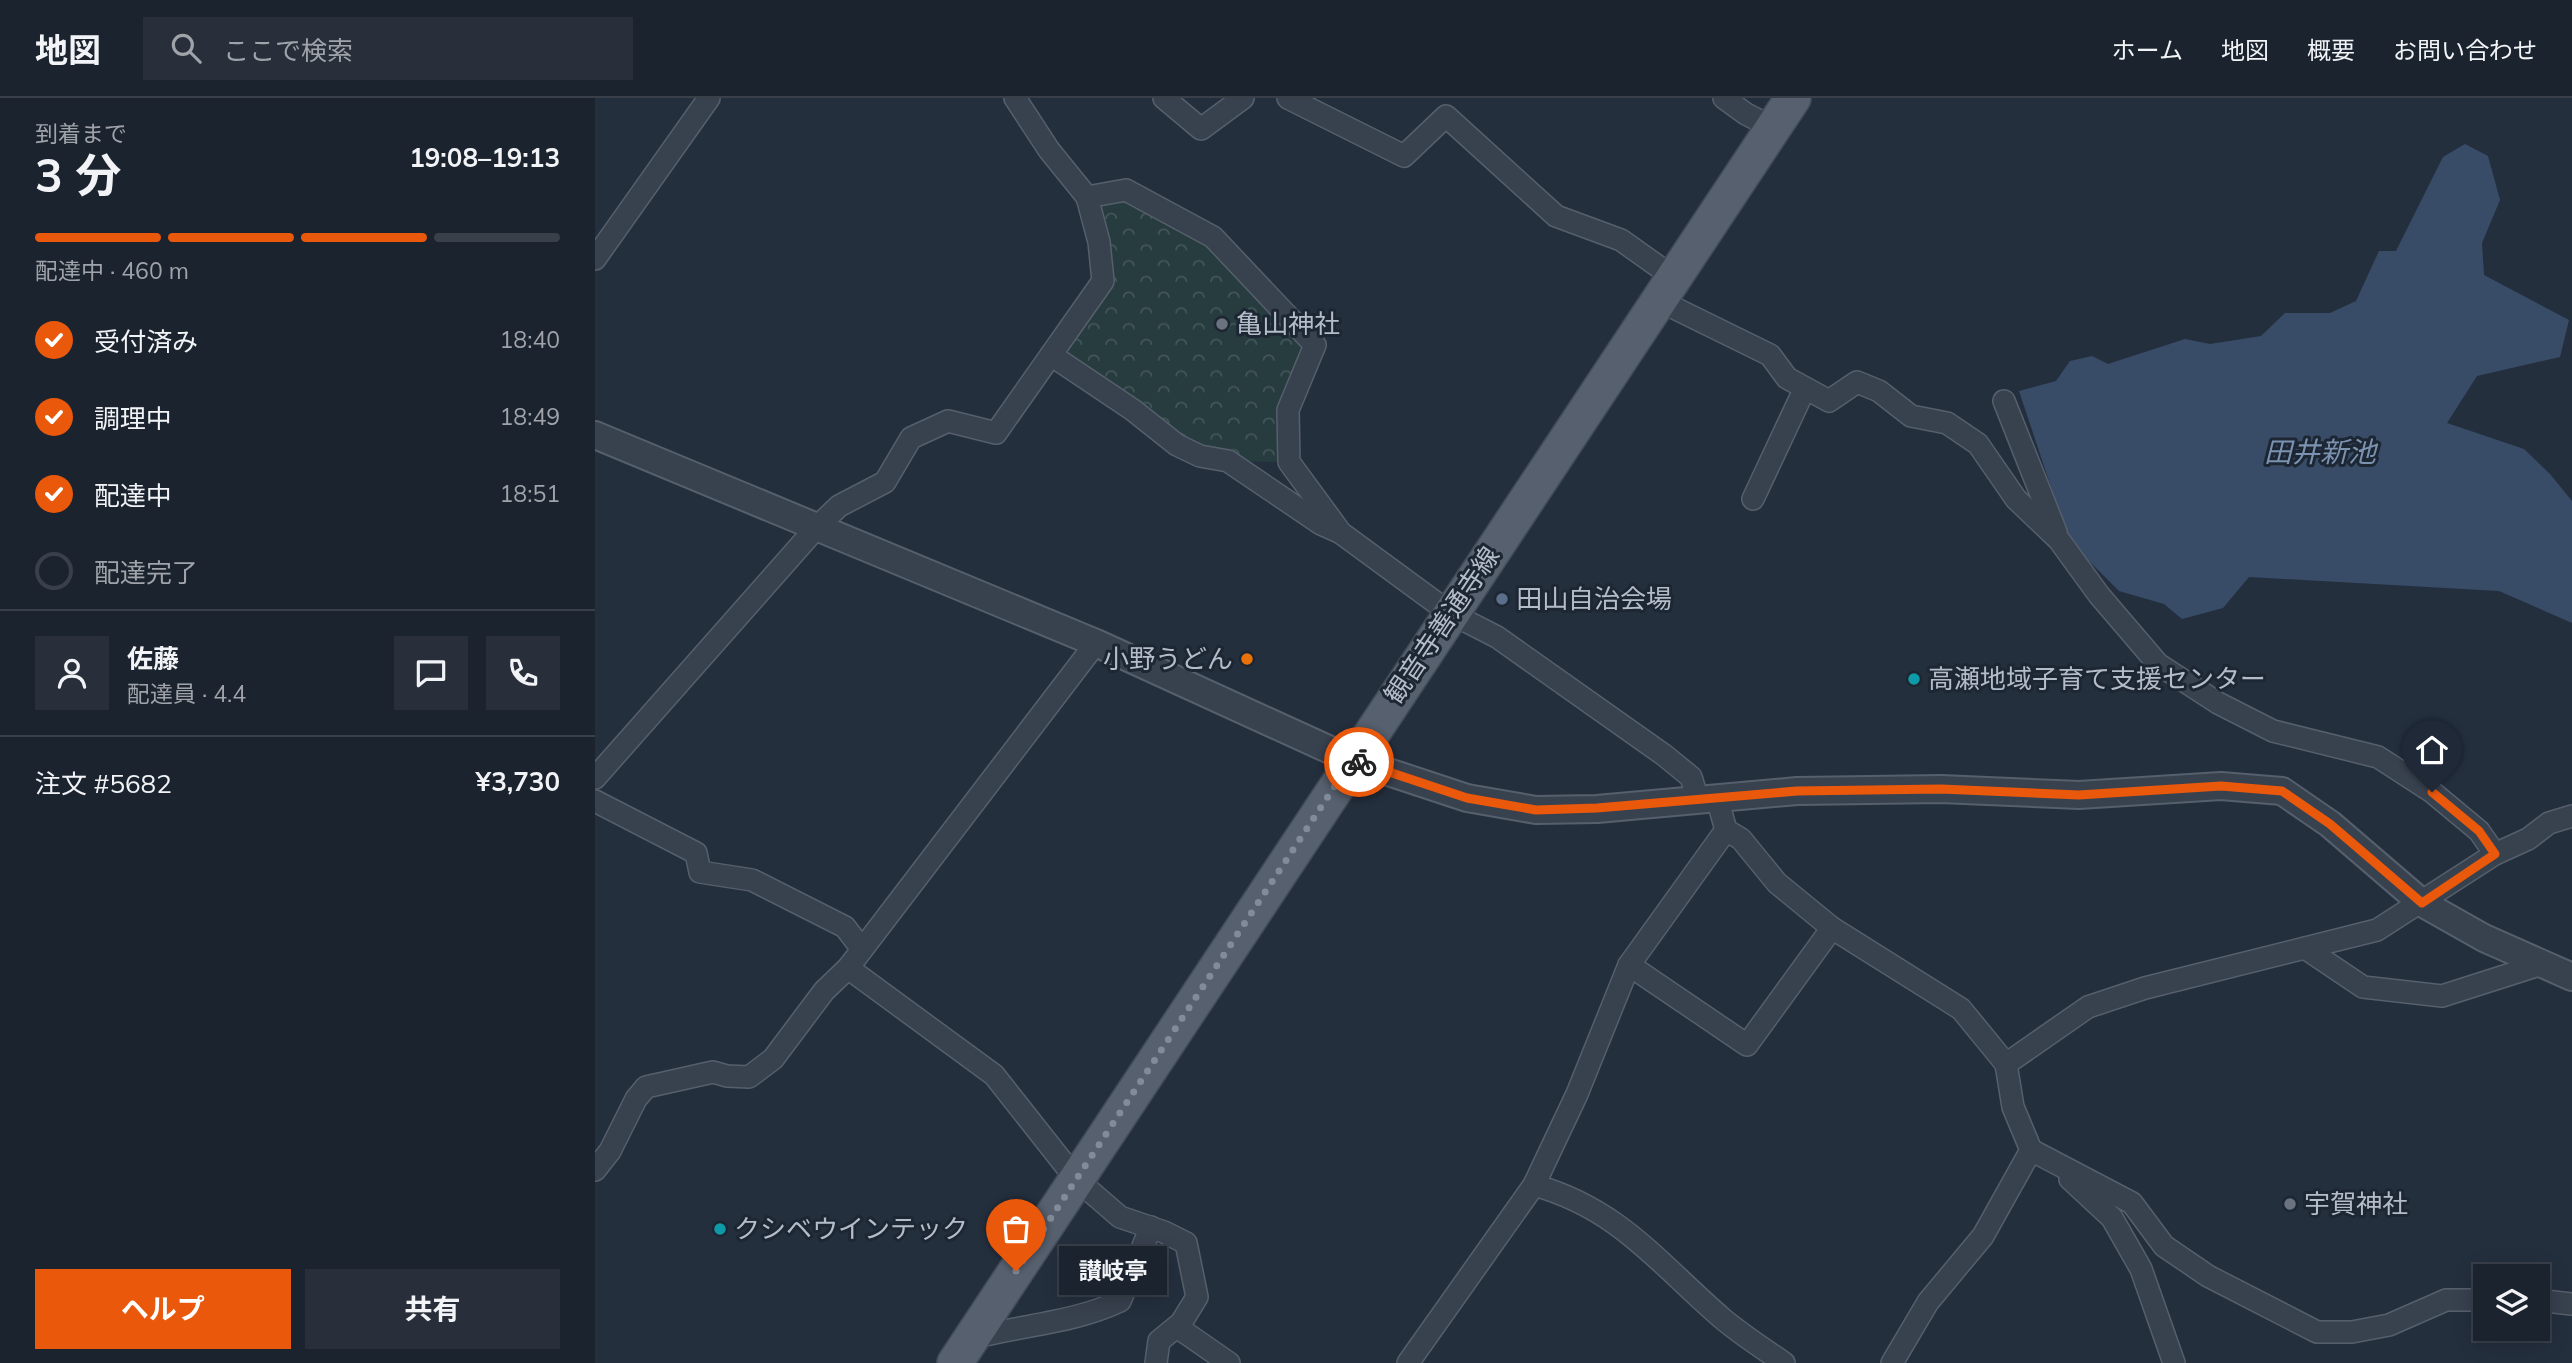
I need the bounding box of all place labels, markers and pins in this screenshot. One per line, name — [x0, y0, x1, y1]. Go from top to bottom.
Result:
place label: 亀山神社 — [1236, 307, 1340, 340]
marker: 亀山神社 — [1214, 316, 1230, 332]
place label: 田山自治会場 — [1516, 582, 1672, 615]
marker: 田山自治会場 — [1494, 591, 1510, 607]
place label: 小野うどん — [1103, 642, 1233, 675]
marker: 小野うどん — [1239, 651, 1255, 667]
place label: 高瀬地域子育て支援センター — [1928, 662, 2266, 695]
marker: 高瀬地域子育て支援センター — [1906, 671, 1922, 687]
pin — [2402, 720, 2462, 792]
place label: 宇賀神社 — [2304, 1187, 2408, 1220]
marker: 宇賀神社 — [2282, 1196, 2298, 1212]
pin — [986, 1199, 1046, 1271]
place label: クシベウインテック — [734, 1212, 968, 1245]
marker: クシベウインテック — [712, 1221, 728, 1237]
callout: 讃岐亭 — [1058, 1246, 1167, 1296]

